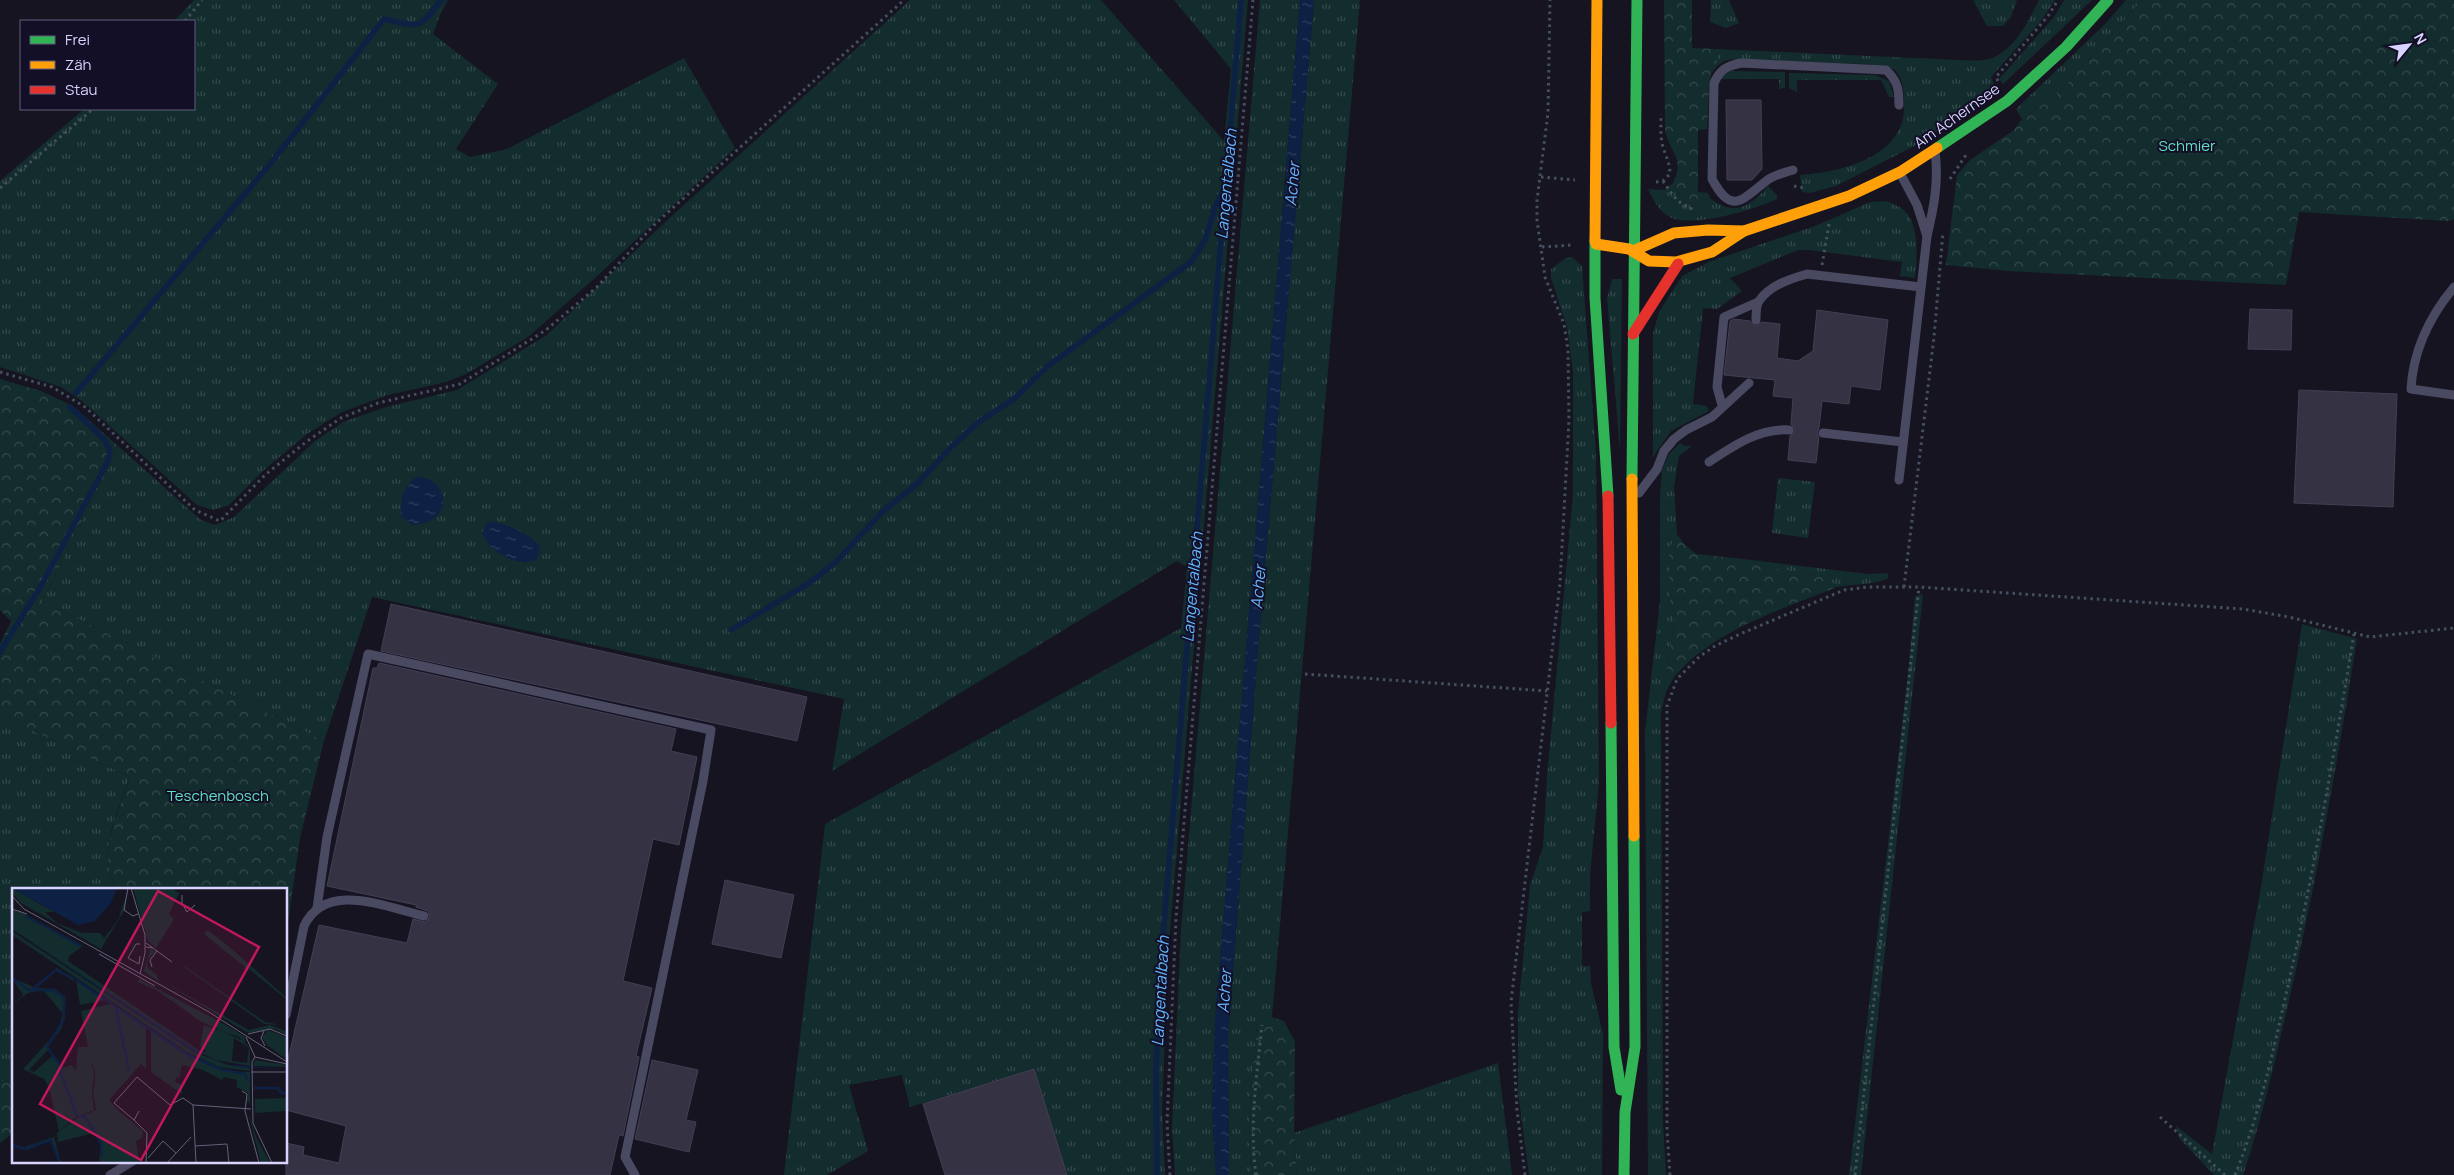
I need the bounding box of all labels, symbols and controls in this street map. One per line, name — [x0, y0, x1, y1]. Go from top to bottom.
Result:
legend — [20, 20, 195, 110]
north arrow — [2384, 20, 2434, 70]
text: Frei — [65, 29, 90, 50]
text: N — [2410, 29, 2432, 47]
text: Zäh — [65, 54, 92, 75]
street label: Am Achernsee — [1910, 78, 2004, 153]
text: Stau — [65, 79, 98, 100]
water label: Langentalbach — [1210, 128, 1242, 240]
park label: Schmier — [2159, 135, 2216, 156]
water label: Acher — [1279, 159, 1305, 207]
water label: Langentalbach — [1176, 531, 1208, 643]
water label: Acher — [1245, 562, 1271, 610]
park label: Teschenbosch — [167, 785, 269, 806]
inset map — [12, 888, 288, 1162]
water label: Langentalbach — [1146, 935, 1174, 1047]
water label: Acher — [1212, 966, 1237, 1014]

